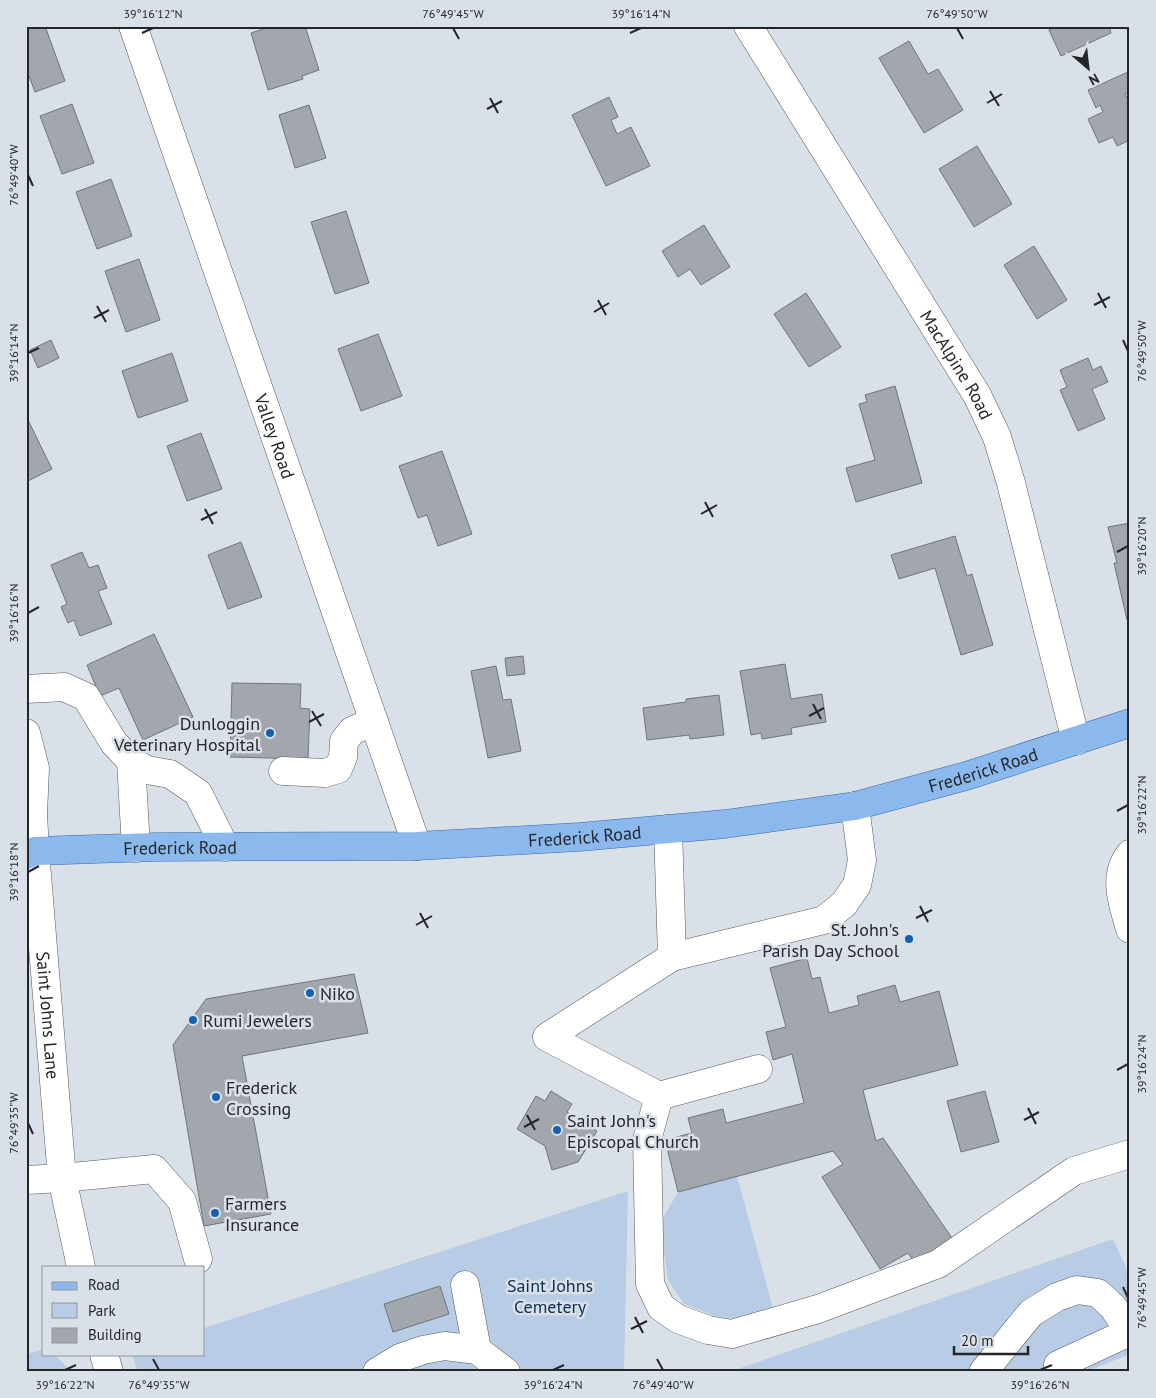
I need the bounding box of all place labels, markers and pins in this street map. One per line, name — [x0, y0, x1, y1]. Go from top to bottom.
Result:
place label: Dunloggin Veterinary Hospital — [113, 712, 261, 756]
marker: Dunloggin Veterinary Hospital — [264, 727, 276, 739]
place label: St. John's Parish Day School — [762, 918, 900, 962]
marker: St. John's Parish Day School — [903, 933, 915, 945]
place label: Niko — [320, 982, 355, 1005]
marker: Niko — [304, 987, 316, 999]
place label: Rumi Jewelers — [203, 1009, 312, 1032]
marker: Rumi Jewelers — [187, 1014, 199, 1026]
place label: Frederick Crossing — [226, 1076, 297, 1120]
marker: Frederick Crossing — [210, 1091, 222, 1103]
place label: Saint John's Episcopal Church — [567, 1109, 699, 1153]
marker: Saint John's Episcopal Church — [551, 1124, 563, 1136]
place label: Farmers Insurance — [225, 1192, 299, 1236]
marker: Farmers Insurance — [209, 1207, 221, 1219]

